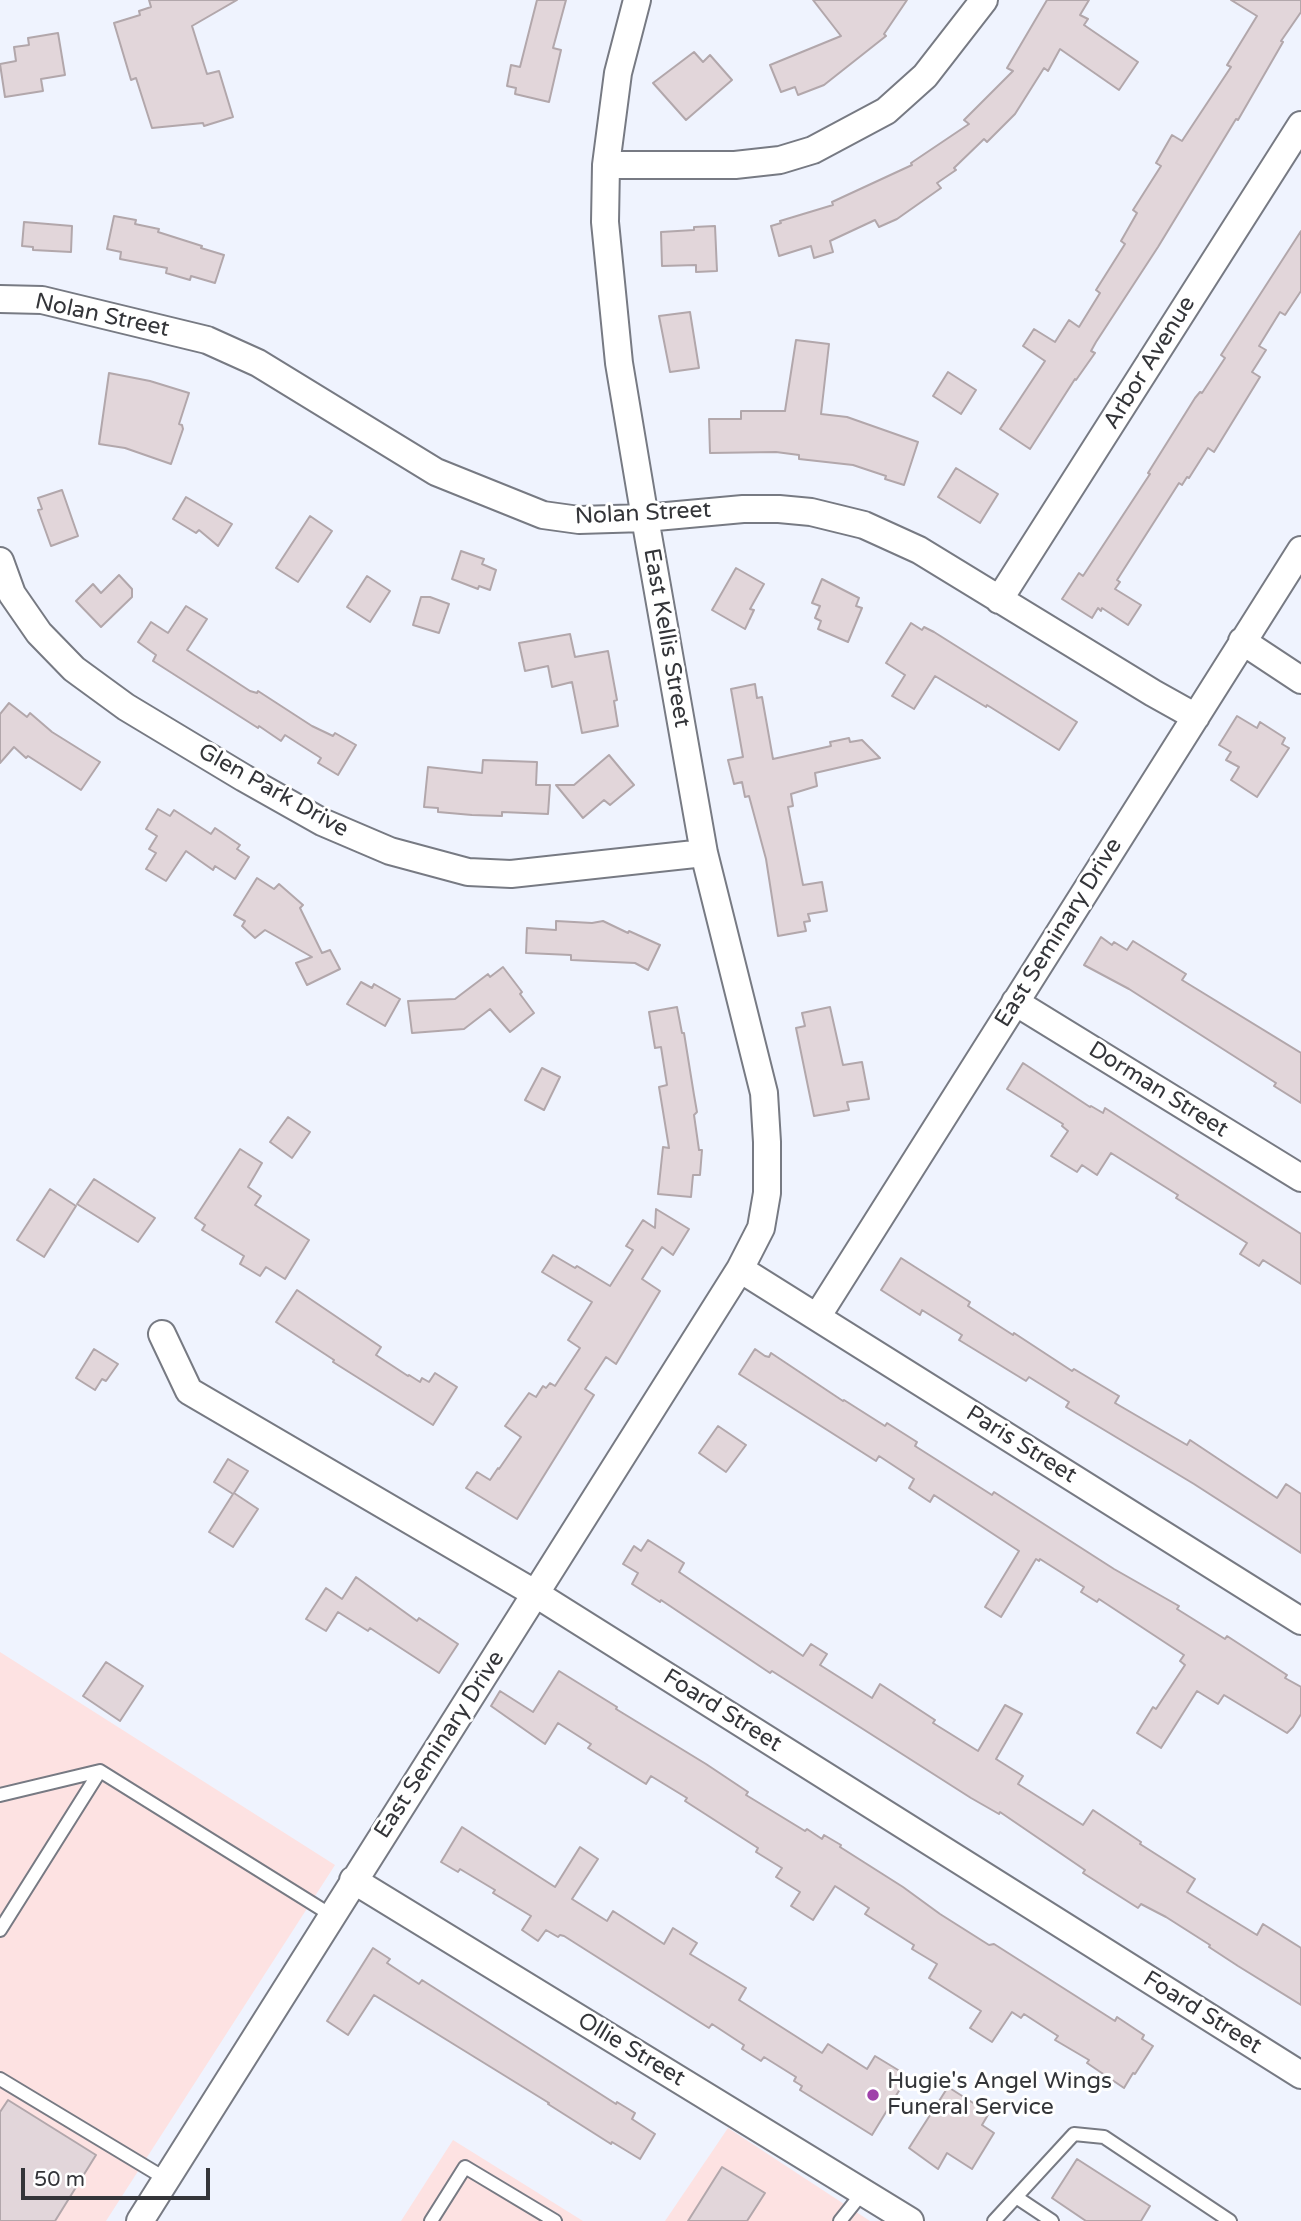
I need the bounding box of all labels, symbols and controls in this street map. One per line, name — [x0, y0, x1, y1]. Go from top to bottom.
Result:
street label: Nolan Street — [32, 288, 172, 344]
street label: Arbor Avenue — [1098, 291, 1202, 435]
street label: Nolan Street — [574, 497, 712, 531]
street label: East Kellis Street — [637, 546, 695, 730]
street label: Glen Park Drive — [193, 738, 353, 844]
street label: East Seminary Drive — [990, 833, 1128, 1033]
street label: Dorman Street — [1083, 1036, 1233, 1144]
street label: Paris Street — [961, 1400, 1081, 1490]
street label: East Seminary Drive — [369, 1646, 511, 1844]
street label: Foard Street — [658, 1664, 786, 1758]
street label: Foard Street — [1138, 1966, 1266, 2060]
street label: Ollie Street — [572, 2007, 690, 2093]
place label: Hugie's Angel Wings Funeral Service — [887, 2068, 1112, 2122]
marker: Hugie's Angel Wings Funeral Service — [865, 2087, 881, 2103]
scale bar — [24, 2154, 214, 2198]
text: 50 m — [34, 2167, 85, 2192]

